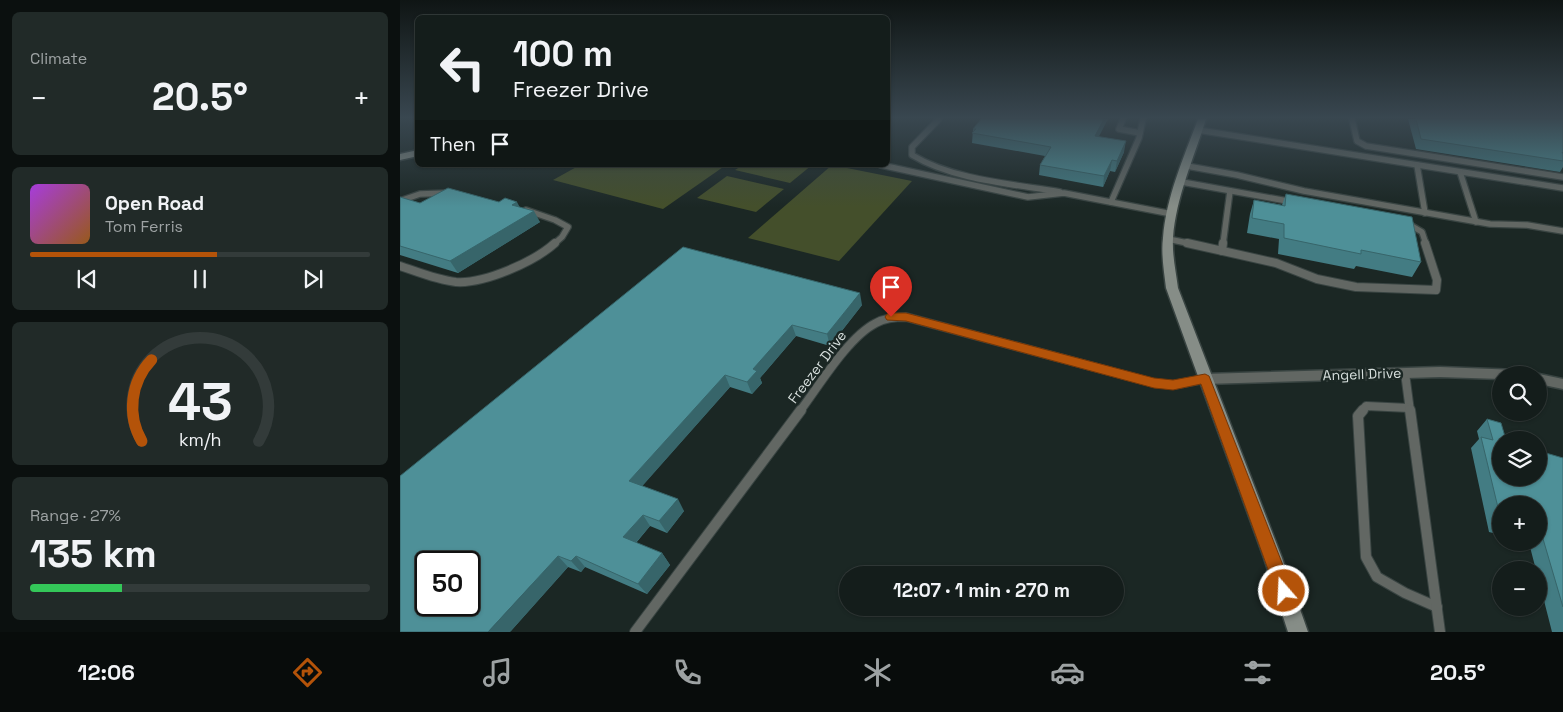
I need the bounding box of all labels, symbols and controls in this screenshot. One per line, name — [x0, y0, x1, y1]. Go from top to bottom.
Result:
text: 100 m — [513, 32, 613, 76]
icon: left — [430, 35, 495, 100]
text: Climate — [30, 48, 87, 69]
text: 20.5° — [152, 73, 248, 121]
text: Freezer Drive — [513, 75, 649, 103]
text: − — [30, 80, 47, 116]
text: + — [353, 80, 370, 116]
icon: arrive — [486, 130, 514, 158]
text: Then — [430, 132, 476, 157]
text: Open Road — [105, 191, 204, 216]
text: Tom Ferris — [105, 216, 183, 237]
icon: previous — [73, 265, 101, 293]
icon: pause — [186, 265, 214, 293]
icon: next — [299, 265, 327, 293]
pin — [870, 266, 912, 317]
icon: arrive — [877, 273, 905, 301]
street label: Freezer Drive — [784, 327, 850, 407]
street label: Angell Drive — [1322, 364, 1402, 384]
map controls — [1492, 366, 1547, 616]
button: search — [1492, 366, 1547, 421]
text: 43 — [168, 369, 232, 435]
text: km/h — [179, 428, 221, 451]
button: layers — [1492, 431, 1547, 486]
button: + — [1492, 496, 1547, 551]
text: Range · 27% — [30, 505, 121, 526]
text: 135 km — [30, 530, 157, 578]
speed limit sign: 50 — [415, 551, 480, 616]
button: − — [1492, 561, 1547, 616]
position arrow — [1257, 564, 1309, 616]
text: 12:07 · 1 min · 270 m — [893, 578, 1070, 603]
icon: directions — [290, 655, 325, 690]
icon: music — [480, 655, 515, 690]
icon: phone — [670, 655, 705, 690]
icon: climate — [860, 655, 895, 690]
icon: car — [1050, 655, 1085, 690]
icon: filters — [1240, 655, 1275, 690]
text: 12:06 — [78, 658, 135, 686]
text: 20.5° — [1430, 658, 1485, 686]

